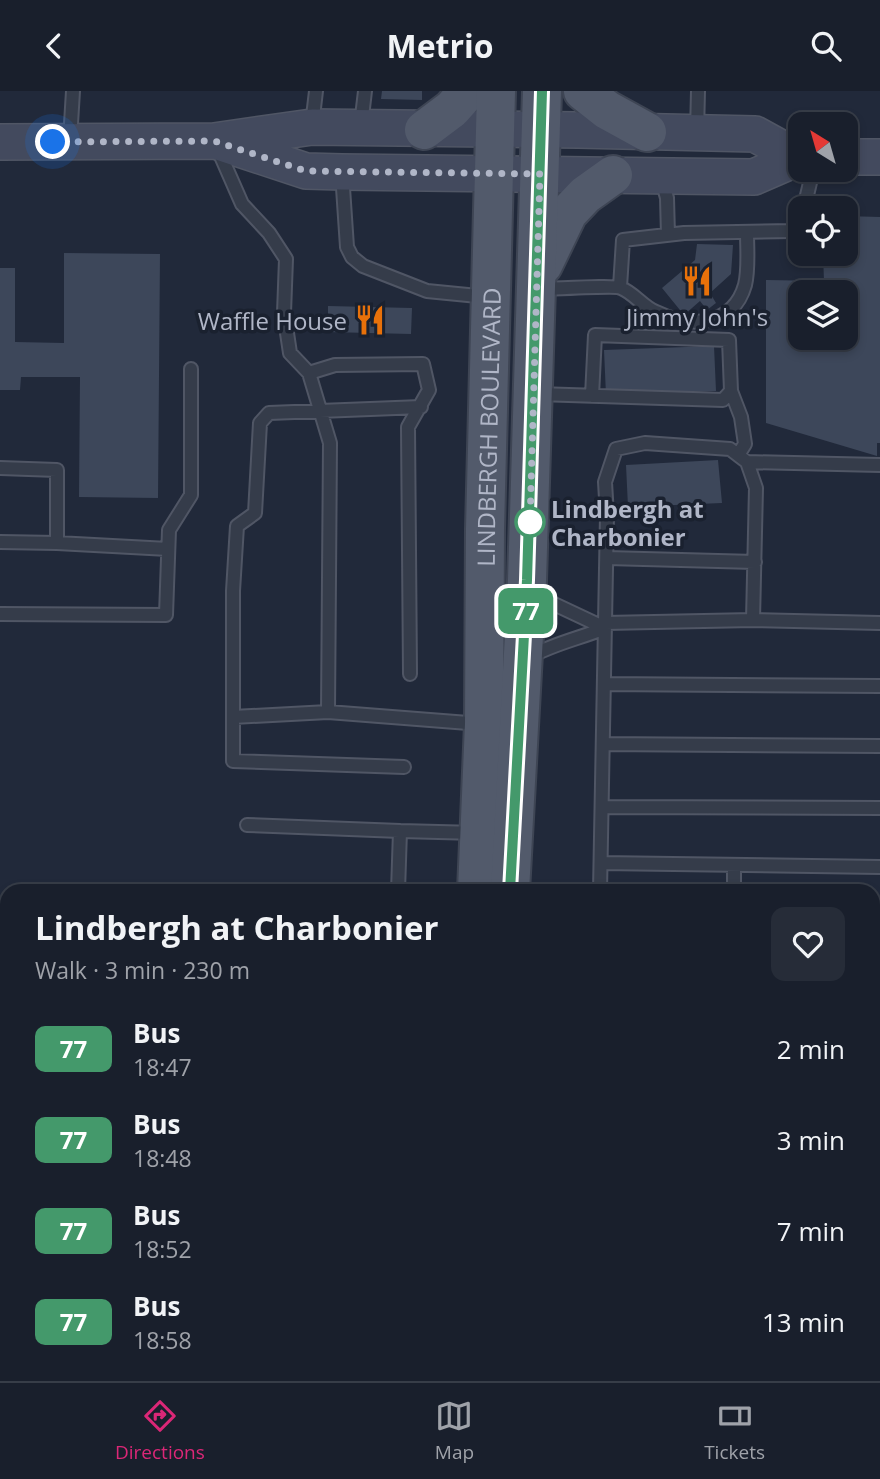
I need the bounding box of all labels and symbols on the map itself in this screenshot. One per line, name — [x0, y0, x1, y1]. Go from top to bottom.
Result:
north arrow — [788, 112, 858, 182]
your location — [35, 124, 70, 159]
restaurant icon: Jimmy John's — [680, 264, 714, 298]
street label: LINDBERGH BOULEVARD — [468, 287, 508, 567]
place label: Jimmy John's — [624, 300, 768, 333]
restaurant icon: Waffle House — [353, 303, 387, 337]
place label: Waffle House — [198, 304, 347, 337]
place label: Lindbergh at Charbonier — [551, 492, 704, 553]
marker: Lindbergh at Charbonier — [515, 507, 545, 537]
line badge: 77 — [494, 588, 558, 634]

